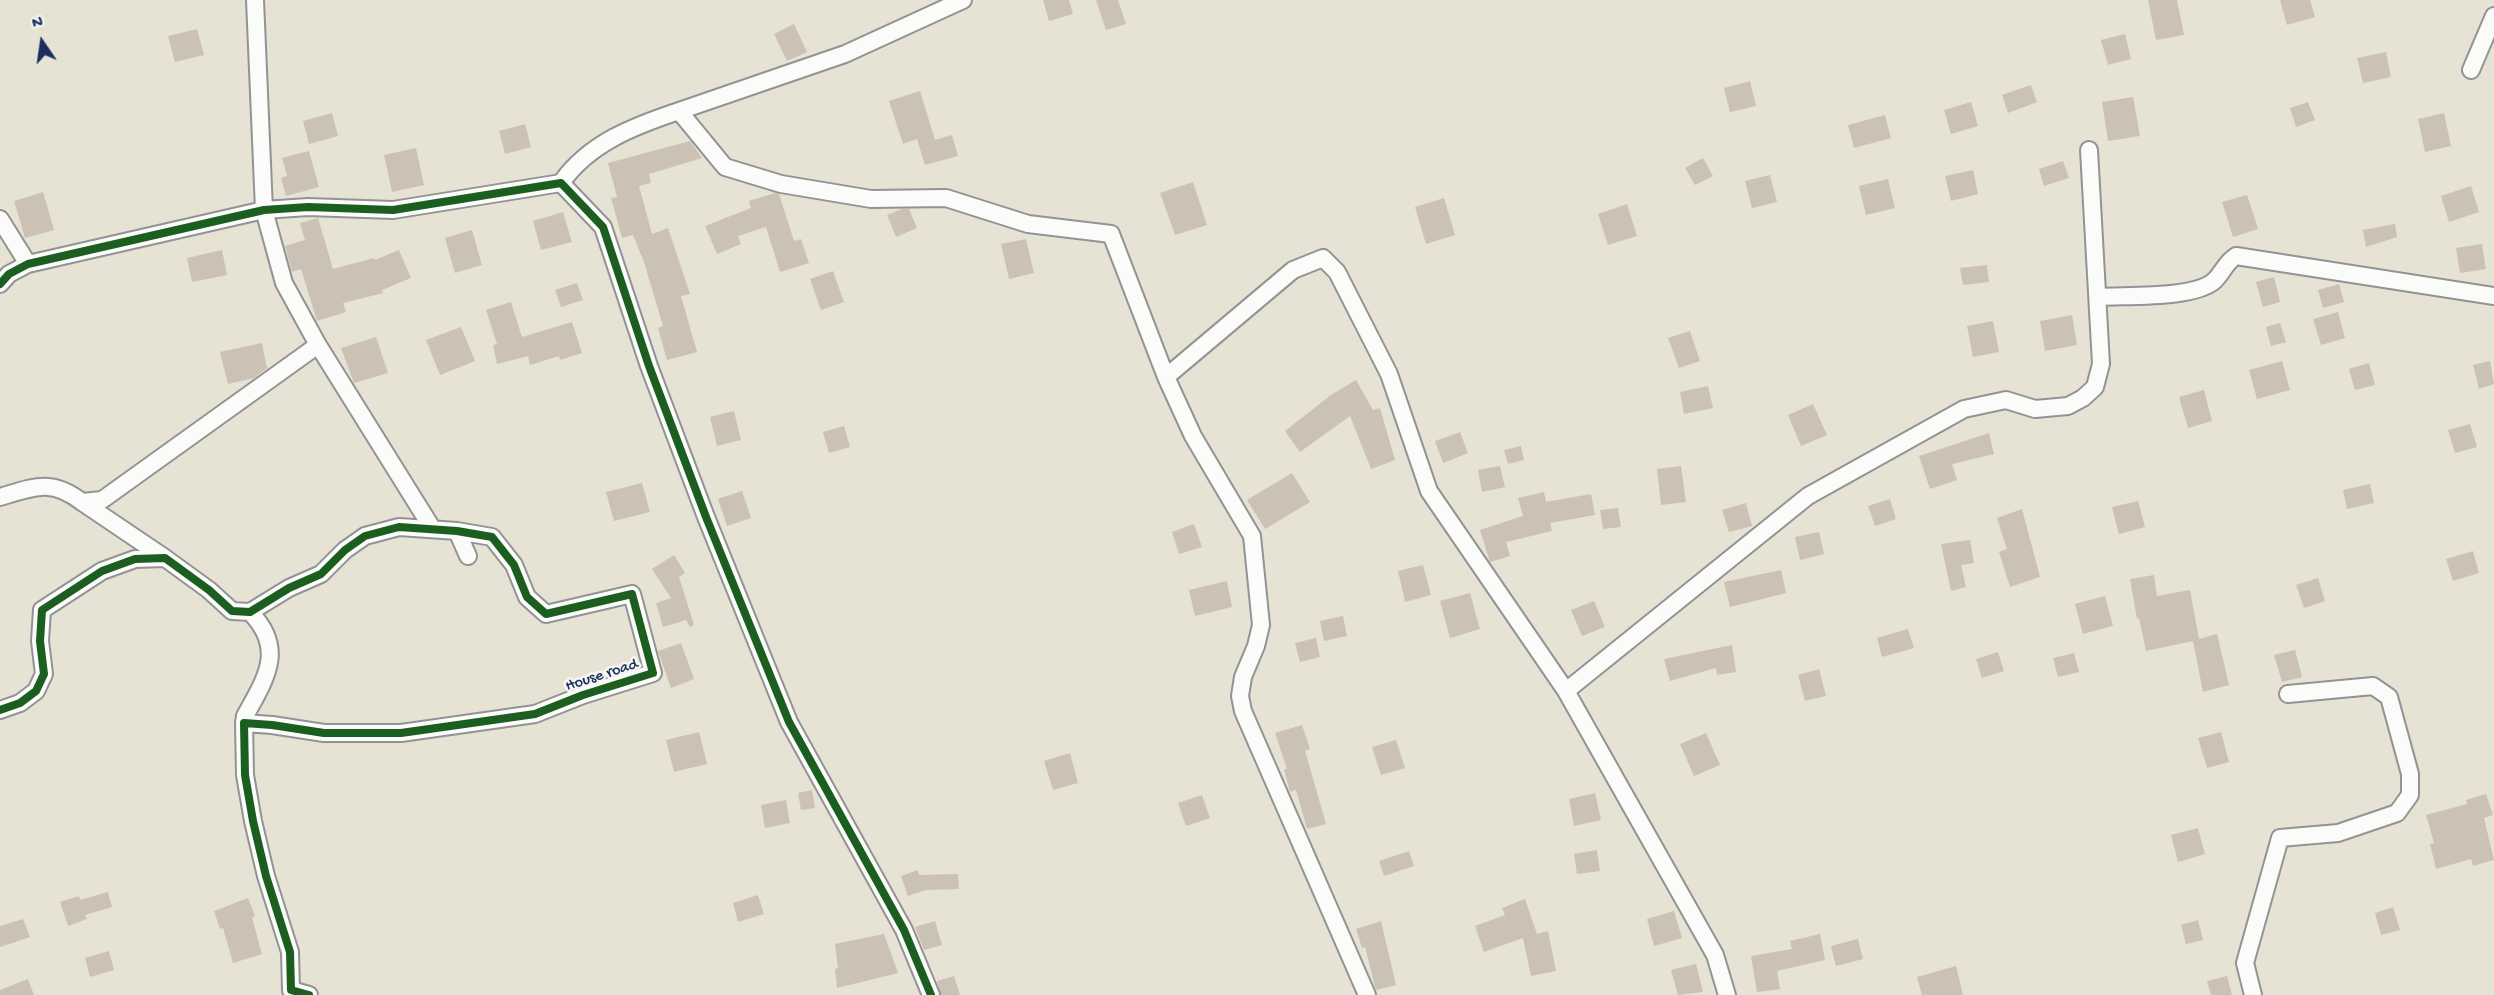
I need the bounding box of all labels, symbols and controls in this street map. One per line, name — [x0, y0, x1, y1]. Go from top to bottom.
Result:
north arrow — [12, 12, 72, 72]
text: N — [31, 14, 45, 34]
street label: House road — [563, 655, 641, 697]

